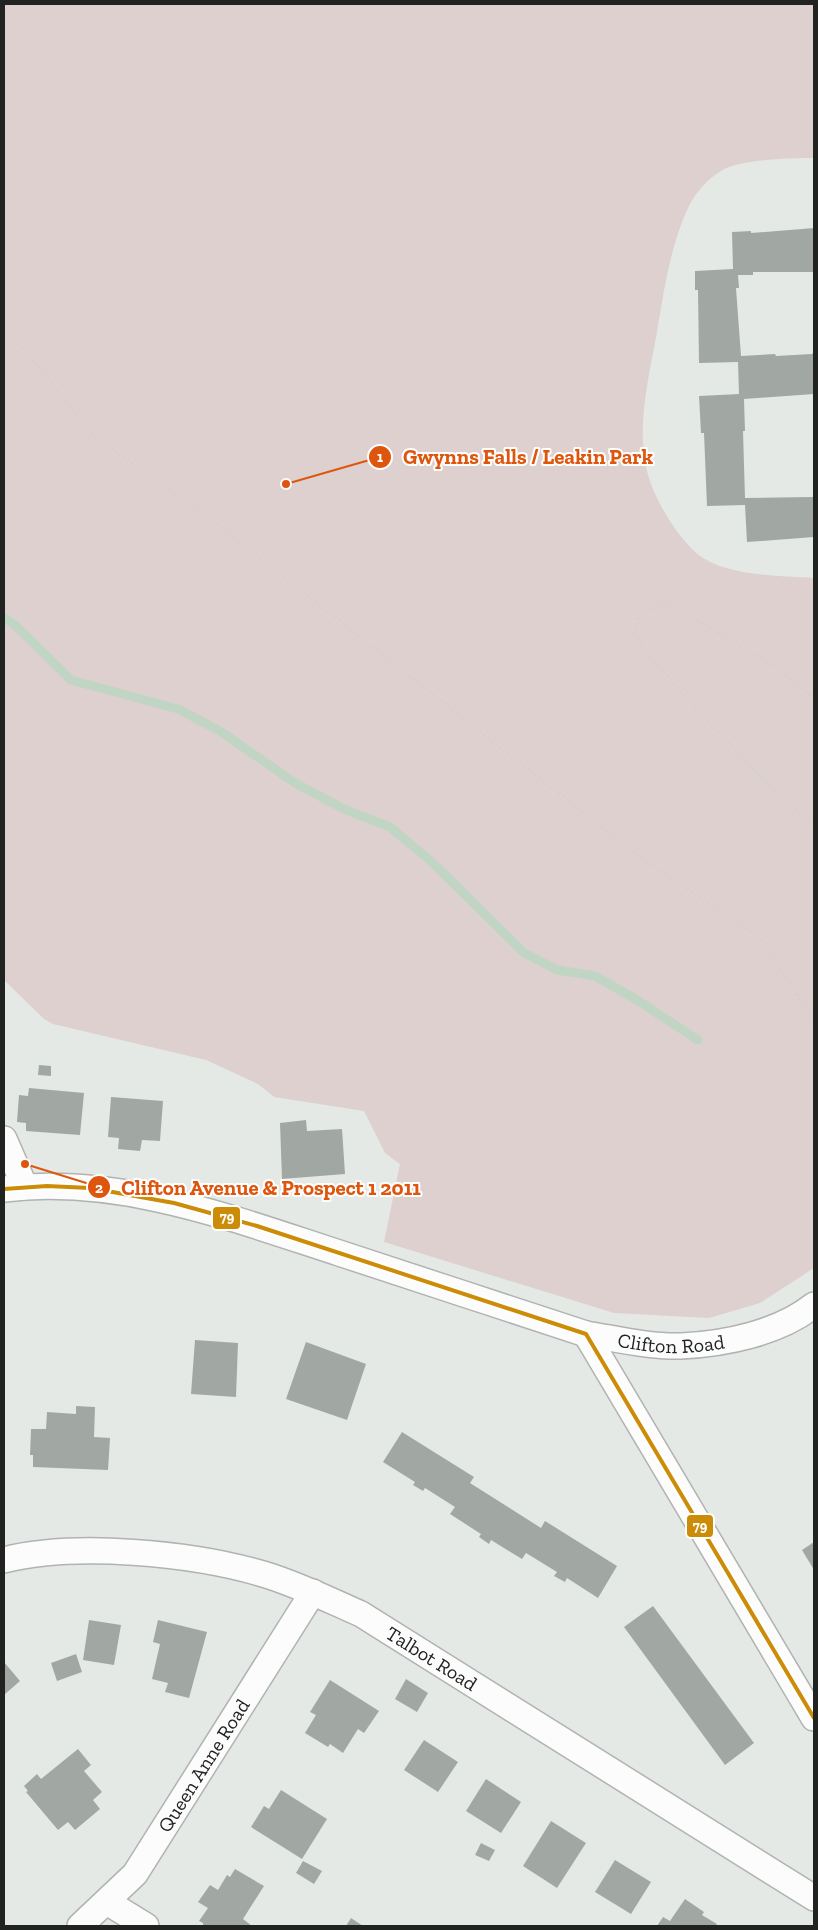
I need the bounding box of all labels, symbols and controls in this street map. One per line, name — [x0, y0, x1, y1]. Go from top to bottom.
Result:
callout: Gwynns Falls / Leakin Park — [368, 439, 663, 475]
text: Gwynns Falls / Leakin Park — [403, 444, 653, 469]
text: 1 — [377, 448, 383, 466]
callout: Clifton Avenue & Prospect 1 2011 — [86, 1169, 431, 1205]
text: Clifton Avenue & Prospect 1 2011 — [121, 1175, 421, 1200]
text: 2 — [95, 1179, 103, 1197]
line badge: 79 — [212, 1206, 241, 1230]
text: 79 — [220, 1209, 235, 1226]
street label: Clifton Road — [616, 1328, 726, 1358]
line badge: 79 — [686, 1514, 714, 1538]
text: 79 — [693, 1518, 708, 1535]
street label: Talbot Road — [382, 1621, 482, 1696]
street label: Queen Anne Road — [152, 1694, 255, 1837]

